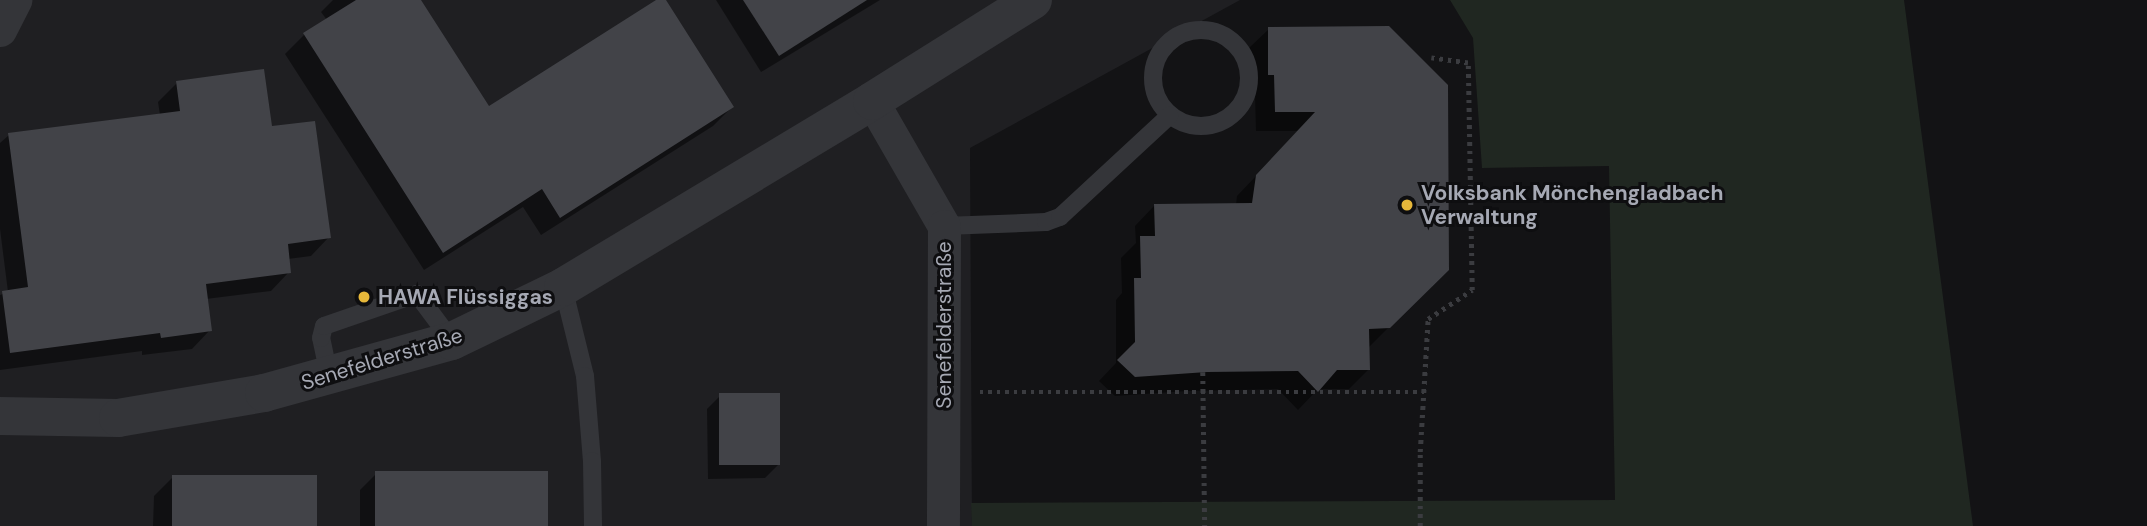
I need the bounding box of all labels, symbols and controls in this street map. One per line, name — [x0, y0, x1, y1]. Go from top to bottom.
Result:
place label: Volksbank Mönchengladbach Verwaltung — [1421, 180, 1724, 230]
marker: Volksbank Mönchengladbach Verwaltung — [1399, 197, 1415, 213]
street label: Senefelderstraße — [931, 241, 957, 409]
place label: HAWA Flüssiggas — [378, 284, 553, 310]
marker: HAWA Flüssiggas — [356, 289, 372, 305]
street label: Senefelderstraße — [298, 322, 466, 396]

